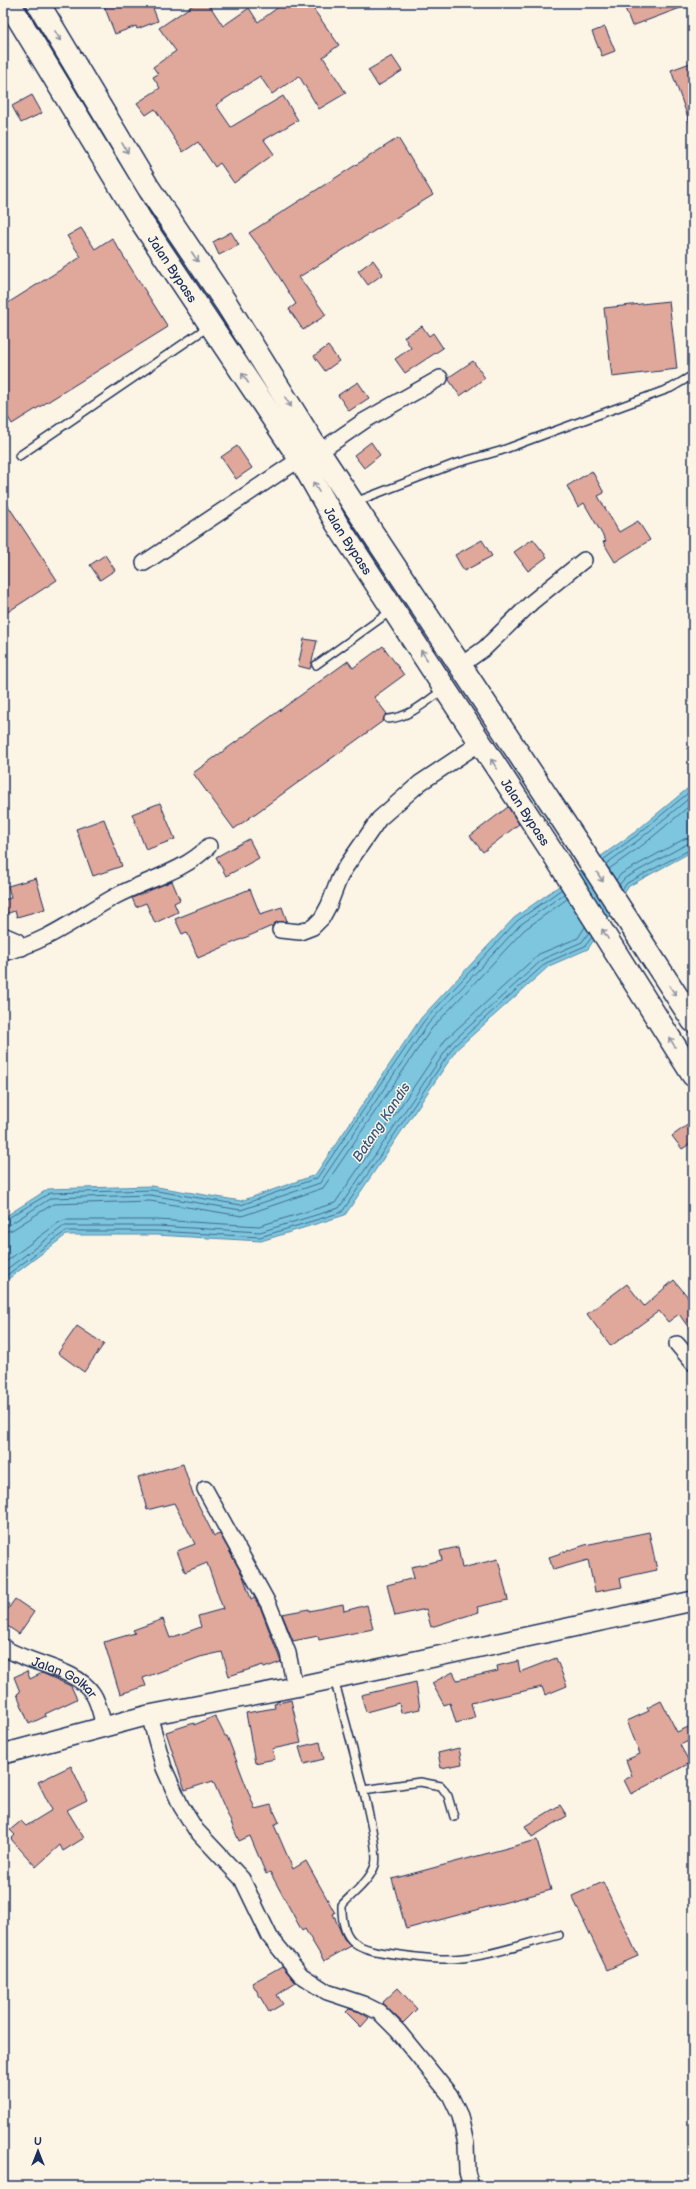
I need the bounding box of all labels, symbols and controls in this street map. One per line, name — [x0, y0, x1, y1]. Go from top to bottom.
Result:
one-way arrow — [54, 30, 62, 42]
one-way arrow — [121, 142, 129, 154]
street label: Jalan Bypass — [144, 232, 200, 306]
one-way arrow — [191, 251, 199, 262]
one-way arrow — [241, 373, 249, 384]
one-way arrow — [284, 396, 292, 408]
one-way arrow — [311, 481, 319, 493]
street label: Jalan Bypass — [320, 504, 375, 579]
one-way arrow — [419, 649, 427, 661]
one-way arrow — [490, 759, 498, 770]
street label: Jalan Bypass — [497, 776, 553, 850]
one-way arrow — [596, 871, 604, 882]
one-way arrow — [600, 928, 608, 940]
one-way arrow — [670, 985, 678, 997]
one-way arrow — [668, 1036, 676, 1048]
water label: Batang Kandis — [349, 1080, 414, 1165]
street label: Jalan Golkar — [29, 1654, 100, 1701]
north arrow — [18, 2131, 58, 2171]
text: U — [34, 2135, 42, 2148]

